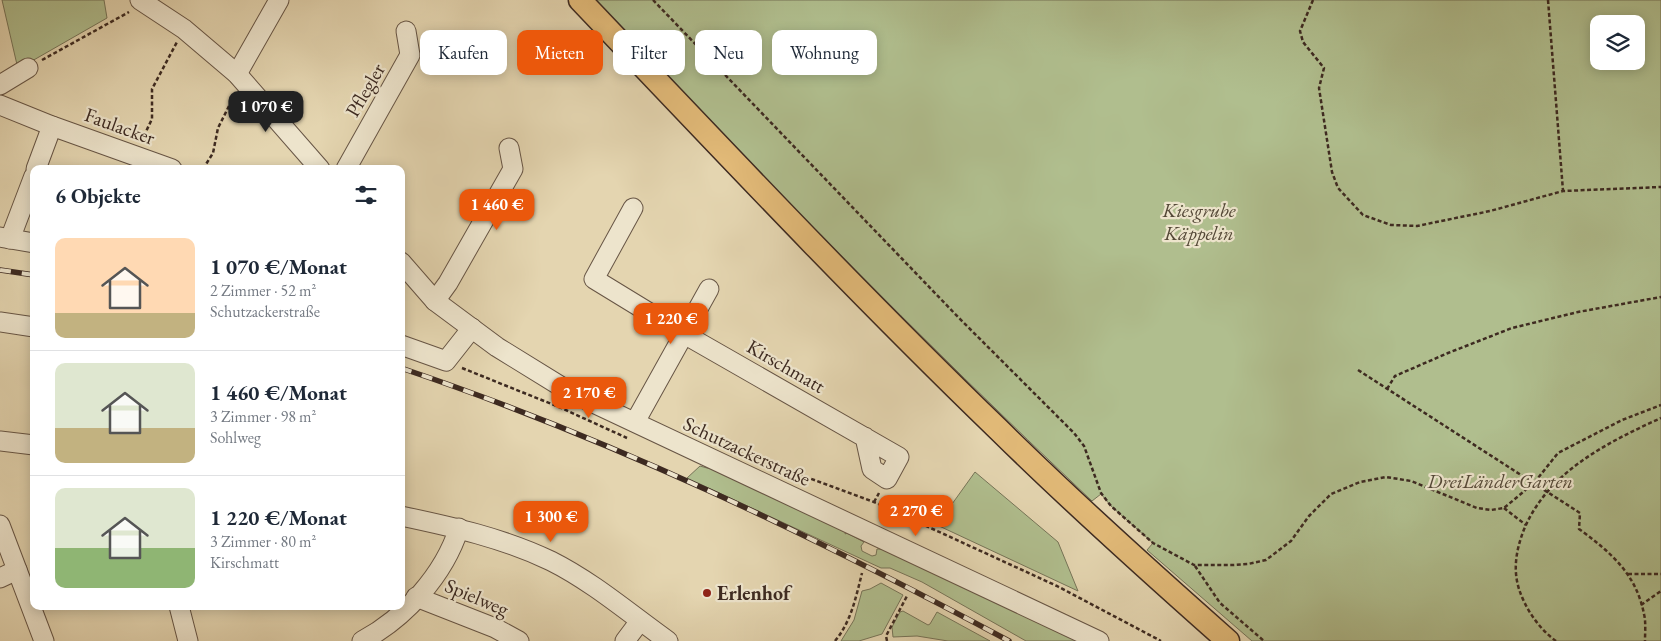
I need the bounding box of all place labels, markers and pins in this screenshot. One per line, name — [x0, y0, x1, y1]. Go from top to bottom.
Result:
pin: 1 070 € — [220, 90, 312, 133]
pin: 1 460 € — [451, 188, 543, 231]
pin: 1 220 € — [625, 302, 717, 345]
pin: 2 170 € — [543, 376, 635, 419]
pin: 2 270 € — [870, 494, 962, 537]
pin: 1 300 € — [505, 500, 597, 543]
place label: Erlenhof — [717, 580, 793, 606]
marker: Erlenhof — [701, 587, 713, 599]

